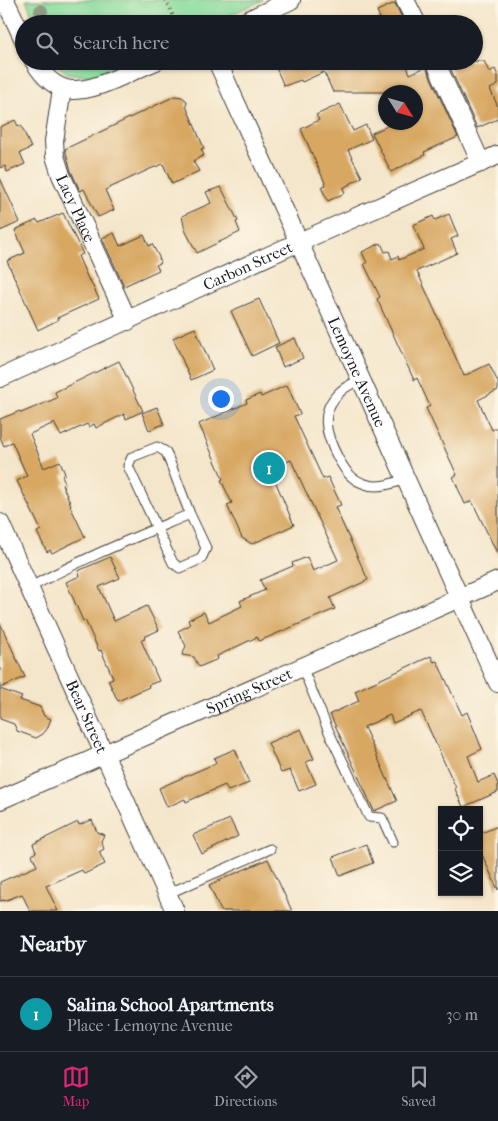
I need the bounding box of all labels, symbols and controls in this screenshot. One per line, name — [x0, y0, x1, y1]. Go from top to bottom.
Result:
search box — [15, 15, 483, 70]
icon: search — [33, 29, 61, 57]
text: Search here — [73, 32, 169, 54]
north arrow — [378, 85, 423, 130]
street label: Lacy Place — [52, 171, 100, 245]
street label: Carbon Street — [200, 237, 296, 294]
street label: Lemoyne Avenue — [324, 314, 390, 430]
your location — [208, 386, 234, 412]
pin: 1 — [253, 449, 285, 487]
street label: Spring Street — [203, 664, 295, 718]
street label: Bear Street — [62, 677, 112, 756]
map controls — [438, 806, 483, 896]
button: locate — [438, 806, 483, 851]
button: layers — [438, 851, 483, 896]
text: Nearby — [20, 932, 86, 956]
text: Salina School Apartments — [67, 994, 274, 1016]
text: 1 — [33, 1005, 39, 1024]
text: 30 m — [446, 1005, 478, 1024]
text: Place · Lemoyne Avenue — [67, 1016, 233, 1035]
tab: Map — [62, 1063, 90, 1110]
tab: Directions — [214, 1063, 277, 1110]
tab: Saved — [401, 1063, 436, 1110]

